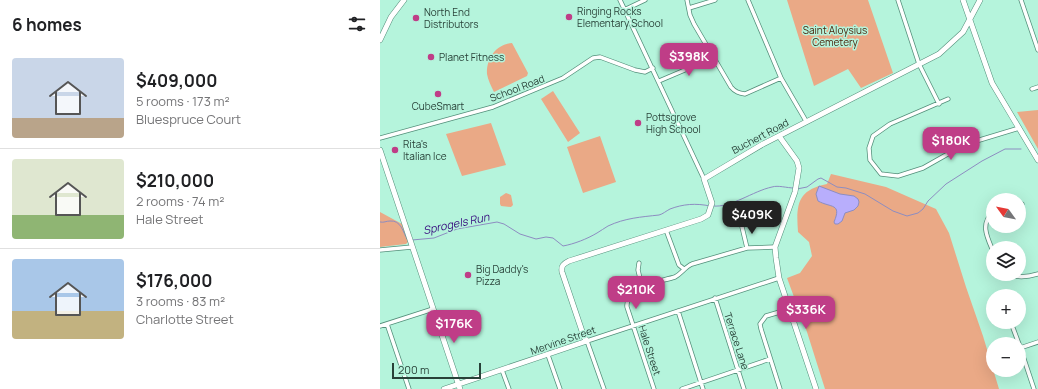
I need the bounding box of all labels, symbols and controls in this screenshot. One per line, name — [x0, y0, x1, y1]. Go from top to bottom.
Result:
place label: Ringing Rocks Elementary School — [577, 4, 663, 30]
place label: North End Distributors — [424, 5, 478, 31]
marker: Ringing Rocks Elementary School — [564, 12, 574, 22]
text: 6 homes — [12, 13, 82, 36]
icon: filters — [346, 13, 368, 35]
marker: North End Distributors — [411, 13, 421, 23]
park label: Saint Aloysius Cemetery — [803, 23, 867, 49]
pin: $398K — [661, 43, 717, 77]
text: $398K — [669, 47, 709, 65]
place label: Planet Fitness — [439, 50, 504, 64]
marker: Planet Fitness — [426, 52, 436, 62]
text: $409,000 — [136, 69, 217, 92]
street label: School Road — [488, 71, 546, 105]
icon: home — [44, 74, 92, 122]
marker: CubeSmart — [433, 89, 443, 99]
text: 5 rooms · 173 m² — [136, 92, 230, 110]
place label: CubeSmart — [412, 99, 464, 113]
text: Bluespruce Court — [136, 110, 241, 128]
place label: Pottsgrove High School — [646, 110, 701, 136]
street label: Buchert Road — [729, 115, 791, 157]
marker: Pottsgrove High School — [633, 118, 643, 128]
pin: $180K — [923, 127, 979, 161]
text: $180K — [932, 131, 970, 149]
place label: Rita's Italian Ice — [403, 137, 447, 163]
marker: Rita's Italian Ice — [390, 145, 400, 155]
text: $210,000 — [136, 169, 214, 192]
icon: home — [44, 175, 92, 223]
text: 2 rooms · 74 m² — [136, 192, 224, 210]
north arrow — [986, 193, 1026, 233]
map controls — [986, 193, 1026, 377]
pin: $409K — [724, 201, 780, 235]
text: $409K — [731, 205, 773, 223]
water label: Sprogels Run — [422, 209, 491, 237]
text: Hale Street — [136, 210, 204, 228]
button: layers — [986, 241, 1026, 281]
place label: Big Daddy's Pizza — [476, 262, 528, 288]
text: $176,000 — [136, 269, 212, 292]
marker: Big Daddy's Pizza — [463, 270, 473, 280]
icon: home — [44, 275, 92, 323]
pin: $210K — [608, 276, 664, 310]
text: $210K — [617, 280, 655, 298]
button: + — [986, 289, 1026, 329]
text: 3 rooms · 83 m² — [136, 292, 225, 310]
pin: $336K — [778, 296, 834, 330]
text: $336K — [786, 300, 826, 318]
text: Charlotte Street — [136, 310, 234, 328]
pin: $176K — [426, 310, 482, 344]
street label: Terrace Lane — [721, 311, 753, 371]
text: $176K — [435, 314, 473, 332]
street label: Mervine Street — [528, 322, 598, 358]
street label: Hale Street — [635, 323, 665, 377]
button: − — [986, 337, 1026, 377]
scale bar — [392, 361, 481, 380]
text: 200 m — [398, 362, 429, 377]

